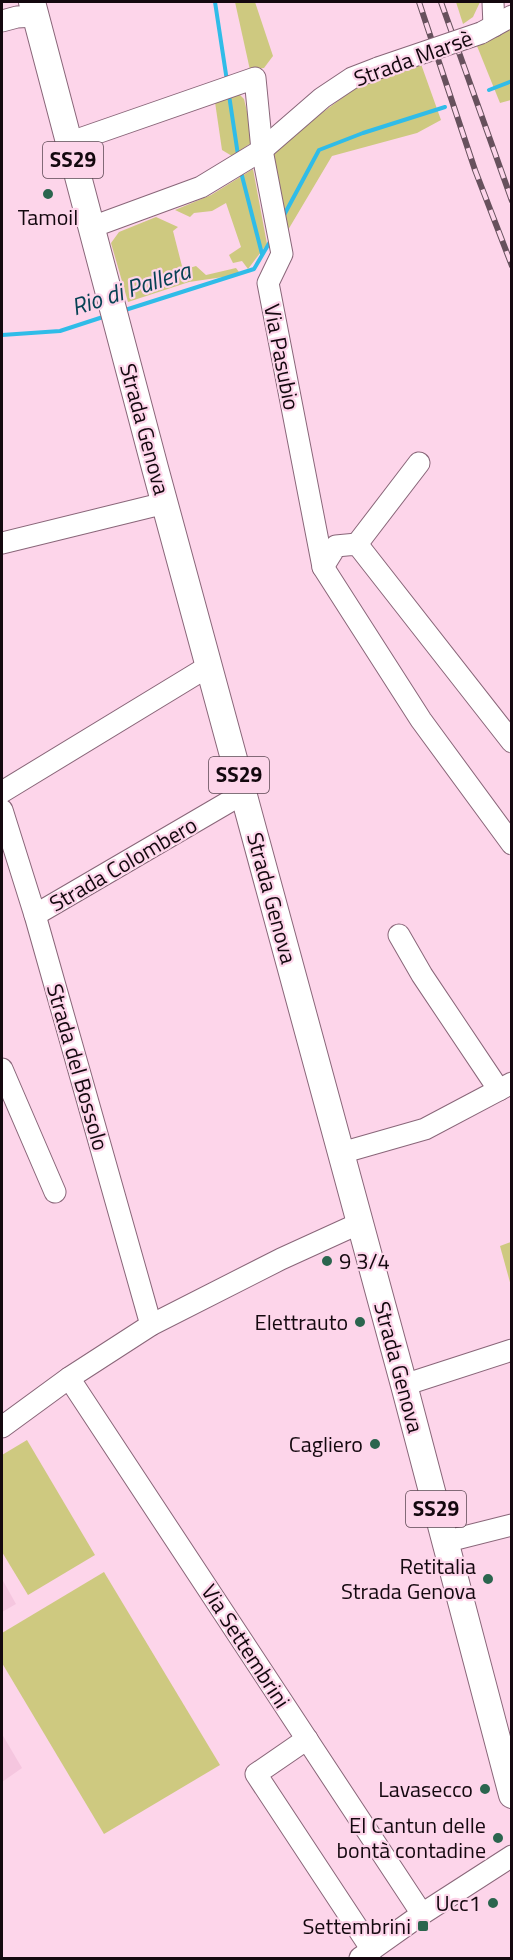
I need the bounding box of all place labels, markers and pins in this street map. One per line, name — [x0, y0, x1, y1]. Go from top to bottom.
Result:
marker: Tamoil — [41, 187, 55, 201]
place label: Tamoil — [18, 200, 78, 234]
place label: 9 3/4 — [339, 1244, 390, 1278]
marker: 9 3/4 — [320, 1254, 334, 1268]
place label: Elettrauto — [255, 1305, 348, 1339]
marker: Elettrauto — [353, 1315, 367, 1329]
place label: Cagliero — [289, 1427, 363, 1461]
marker: Cagliero — [368, 1437, 382, 1451]
place label: Retitalia Strada Genova — [341, 1549, 476, 1608]
marker: Retitalia Strada Genova — [481, 1572, 495, 1586]
place label: Lavasecco — [378, 1772, 473, 1806]
marker: Lavasecco — [478, 1782, 492, 1796]
place label: El Cantun delle bontà contadine — [337, 1808, 486, 1867]
marker: El Cantun delle bontà contadine — [491, 1831, 505, 1845]
place label: Ucc1 — [436, 1886, 481, 1920]
marker: Ucc1 — [486, 1896, 500, 1910]
place label: Settembrini — [302, 1909, 411, 1943]
marker: Settembrini — [416, 1919, 430, 1933]

